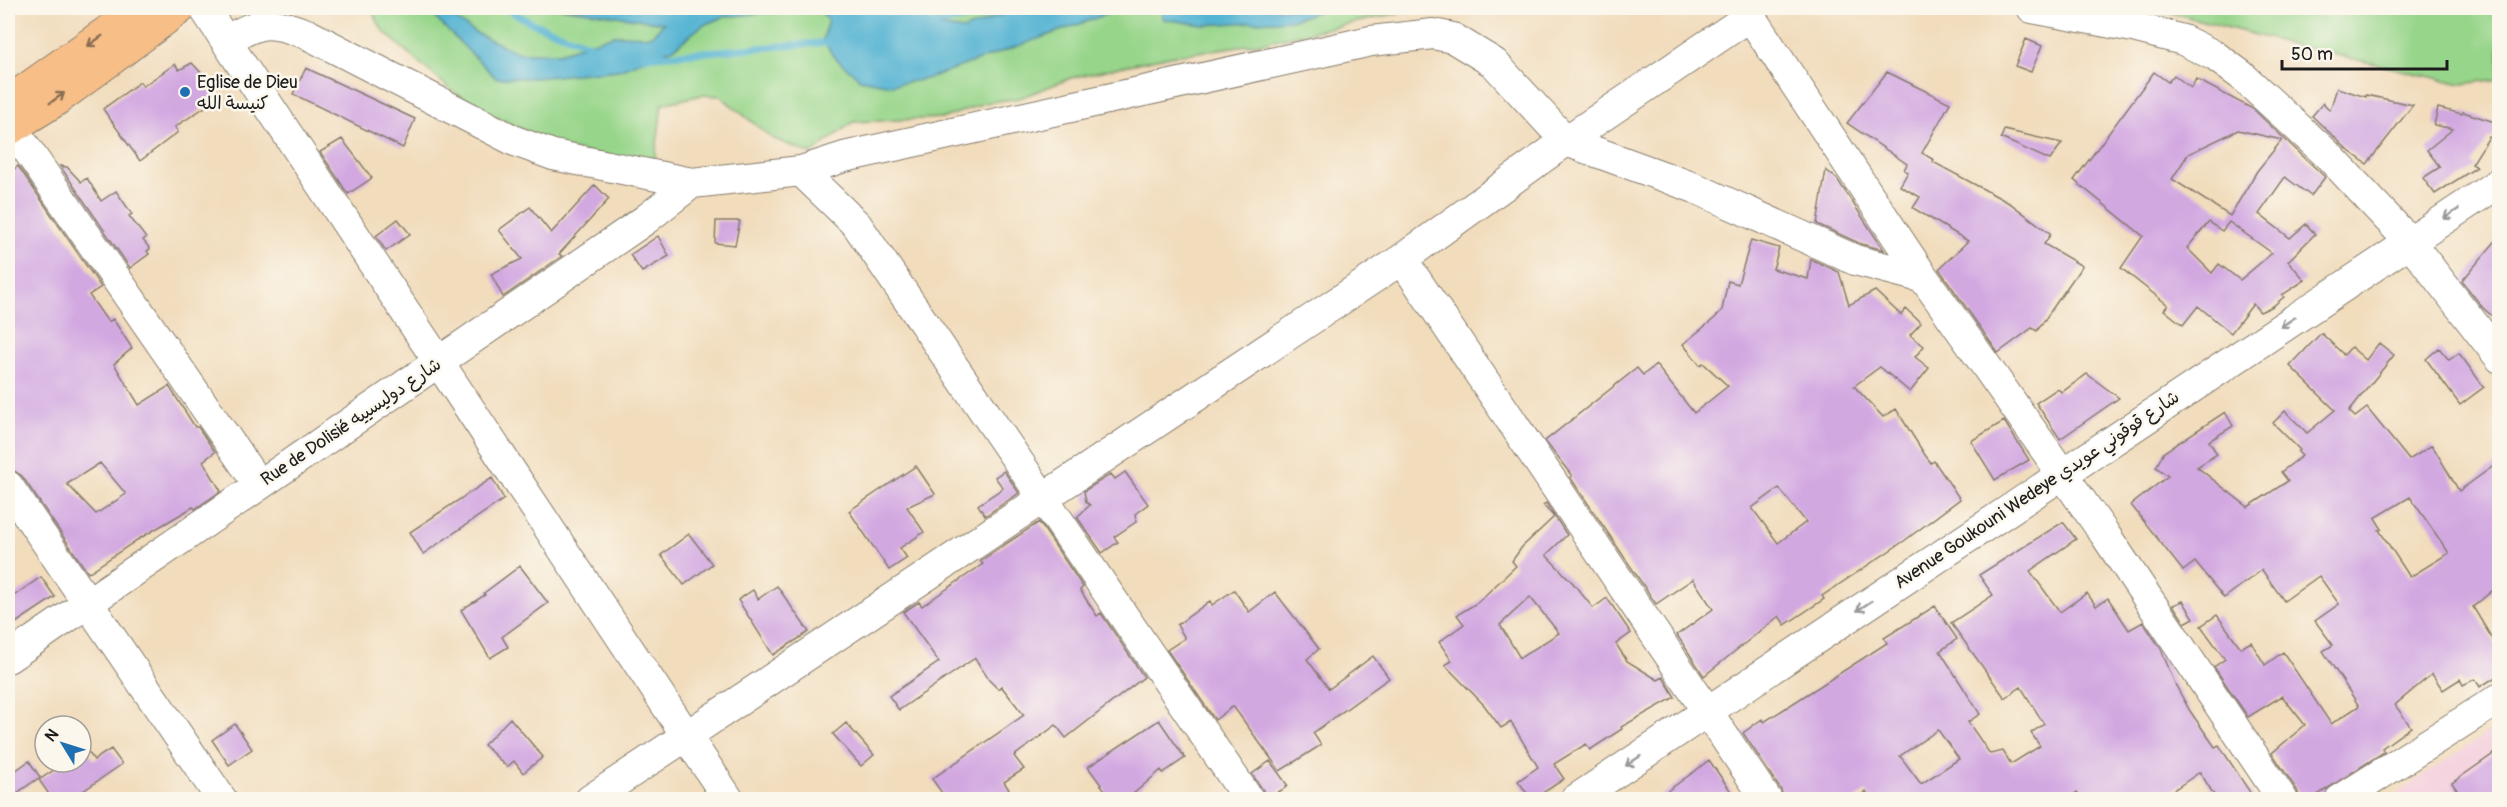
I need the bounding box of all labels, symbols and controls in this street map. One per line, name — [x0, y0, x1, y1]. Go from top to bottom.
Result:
scale bar — [2282, 33, 2447, 71]
one-way arrow — [88, 35, 104, 47]
text: 50 m — [2291, 43, 2333, 66]
place label: Eglise de Dieu كنيسة الله — [197, 71, 298, 115]
marker: Eglise de Dieu كنيسة الله — [178, 85, 192, 99]
one-way arrow — [49, 92, 65, 104]
one-way arrow — [2443, 208, 2459, 220]
one-way arrow — [2281, 316, 2297, 328]
street label: Rue de Dolisié شارع دوليسييه — [256, 353, 446, 491]
street label: Avenue Goukouni Wedeye شارع قوقوني عويدي — [1890, 386, 2186, 598]
one-way arrow — [1857, 600, 1873, 612]
north arrow — [33, 714, 93, 774]
text: N — [41, 725, 63, 746]
one-way arrow — [1625, 755, 1641, 767]

